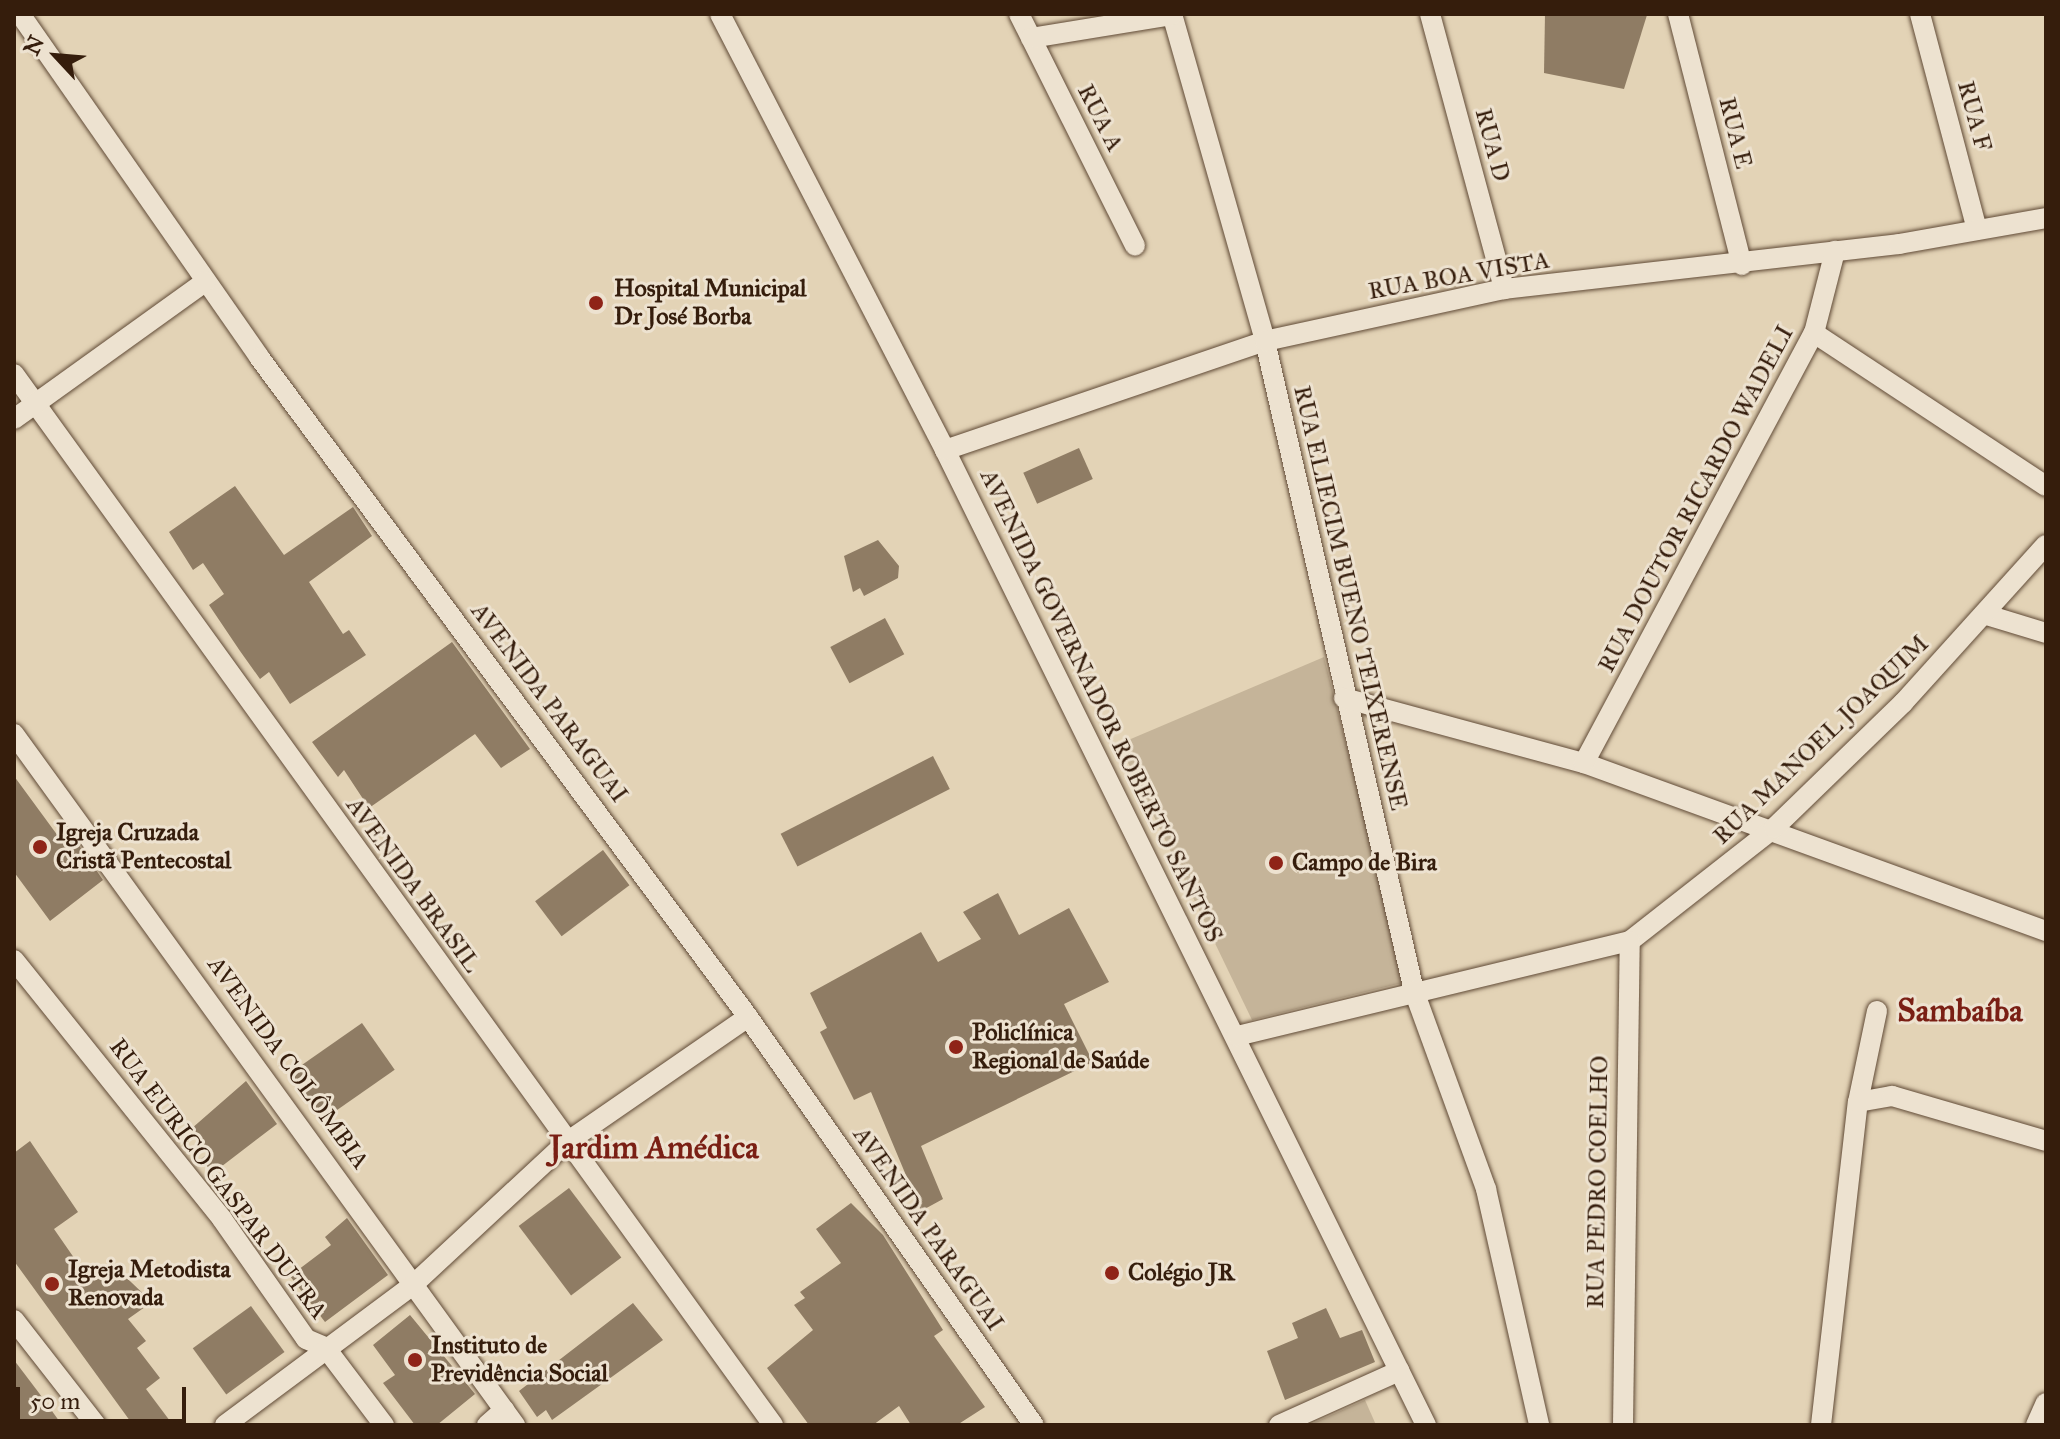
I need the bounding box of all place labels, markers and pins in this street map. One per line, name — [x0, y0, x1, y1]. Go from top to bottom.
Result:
place label: Hospital Municipal Dr José Borba — [614, 275, 806, 331]
marker: Hospital Municipal Dr José Borba — [585, 292, 607, 314]
place label: Igreja Cruzada Cristã Pentecostal — [56, 819, 231, 875]
marker: Igreja Cruzada Cristã Pentecostal — [31, 838, 49, 856]
place label: Campo de Bira — [1292, 849, 1437, 877]
marker: Campo de Bira — [1267, 854, 1285, 872]
place label: Policlínica Regional de Saúde — [972, 1019, 1149, 1075]
marker: Policlínica Regional de Saúde — [947, 1038, 965, 1056]
place label: Igreja Metodista Renovada — [68, 1256, 231, 1312]
place label: Colégio JR — [1128, 1259, 1235, 1287]
marker: Colégio JR — [1103, 1264, 1121, 1282]
marker: Igreja Metodista Renovada — [43, 1275, 61, 1293]
place label: Instituto de Previdência Social — [431, 1332, 608, 1388]
marker: Instituto de Previdência Social — [406, 1351, 424, 1369]

